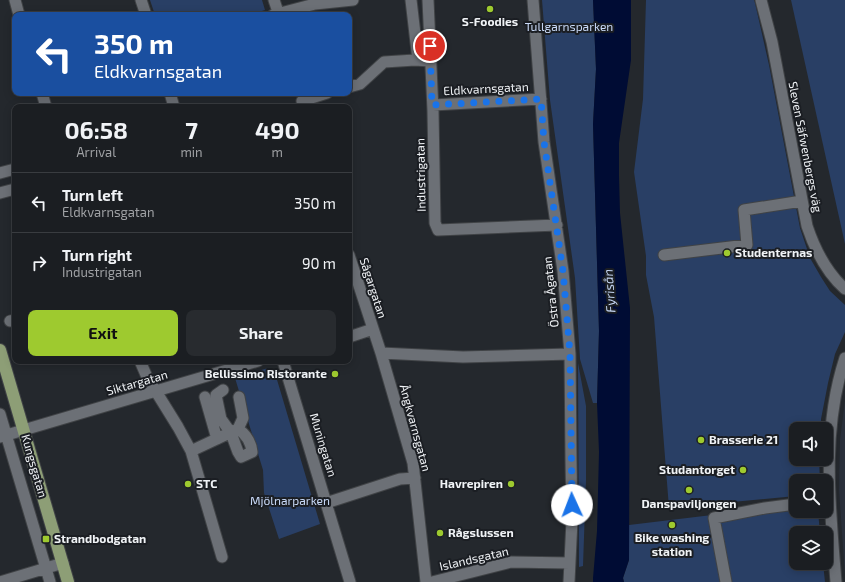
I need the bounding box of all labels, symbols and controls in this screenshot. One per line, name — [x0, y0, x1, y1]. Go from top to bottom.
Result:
marker: S-Foodies — [485, 4, 495, 14]
place label: S-Foodies — [462, 14, 518, 28]
park label: Tullgarnsparken — [525, 19, 613, 33]
text: 350 m — [94, 26, 174, 60]
icon: left — [28, 28, 80, 80]
pin — [413, 29, 447, 63]
icon: arrive — [419, 35, 441, 57]
text: Eldkvarnsgatan — [94, 60, 222, 82]
street label: Eldkvarnsgatan — [443, 79, 529, 97]
street label: Sleven Säfwenbergs väg — [786, 80, 826, 214]
text: 06:58 — [64, 115, 128, 144]
text: 7 — [185, 115, 198, 144]
text: 490 — [255, 115, 300, 144]
street label: Industrigatan — [412, 138, 428, 212]
text: Arrival — [76, 144, 116, 160]
text: min — [180, 144, 203, 160]
text: m — [272, 144, 283, 160]
text: Turn left — [62, 186, 123, 204]
icon: left — [28, 192, 50, 214]
text: 350 m — [294, 194, 336, 212]
text: Eldkvarnsgatan — [62, 204, 155, 220]
place label: Studenternas — [735, 245, 812, 259]
text: Turn right — [62, 246, 132, 264]
marker: Studenternas — [722, 248, 732, 258]
icon: right — [28, 252, 50, 274]
text: 90 m — [302, 254, 336, 272]
street label: Sågargatan — [358, 256, 390, 320]
street label: Östra Ågatan — [539, 256, 561, 328]
text: Industrigatan — [62, 264, 142, 280]
water label: Fyrisån — [599, 269, 619, 313]
button: Exit — [28, 310, 178, 356]
button: Share — [186, 310, 336, 356]
place label: Bellissimo Ristorante — [205, 366, 327, 380]
street label: Siktargatan — [104, 367, 169, 397]
marker: Bellissimo Ristorante — [330, 369, 340, 379]
street label: Ångkvarnsgatan — [398, 383, 434, 473]
street label: Muningatan — [308, 411, 340, 478]
map controls — [789, 422, 833, 570]
button: sound — [789, 422, 833, 466]
place label: Brasserie 21 — [709, 432, 778, 446]
street label: Kungsgatan — [19, 433, 51, 499]
marker: Brasserie 21 — [696, 435, 706, 445]
place label: Studantorget — [659, 462, 735, 476]
marker: Studantorget — [738, 465, 748, 475]
button: search — [789, 474, 833, 518]
place label: STC — [196, 476, 217, 490]
place label: Havrepiren — [440, 476, 503, 490]
marker: STC — [183, 479, 193, 489]
marker: Havrepiren — [506, 479, 516, 489]
position arrow — [551, 484, 593, 526]
marker: Danspaviljongen — [684, 485, 694, 495]
park label: Mjölnarparken — [250, 493, 330, 508]
place label: Danspaviljongen — [641, 496, 737, 511]
marker: Bike washing station — [667, 520, 677, 530]
place label: Rågslussen — [448, 525, 514, 539]
button: layers — [789, 526, 833, 570]
marker: Rågslussen — [435, 528, 445, 538]
place label: Bike washing station — [635, 530, 709, 558]
place label: Strandbodgatan — [54, 531, 146, 545]
marker: Strandbodgatan — [41, 534, 51, 544]
street label: Islandsgatan — [438, 543, 510, 573]

